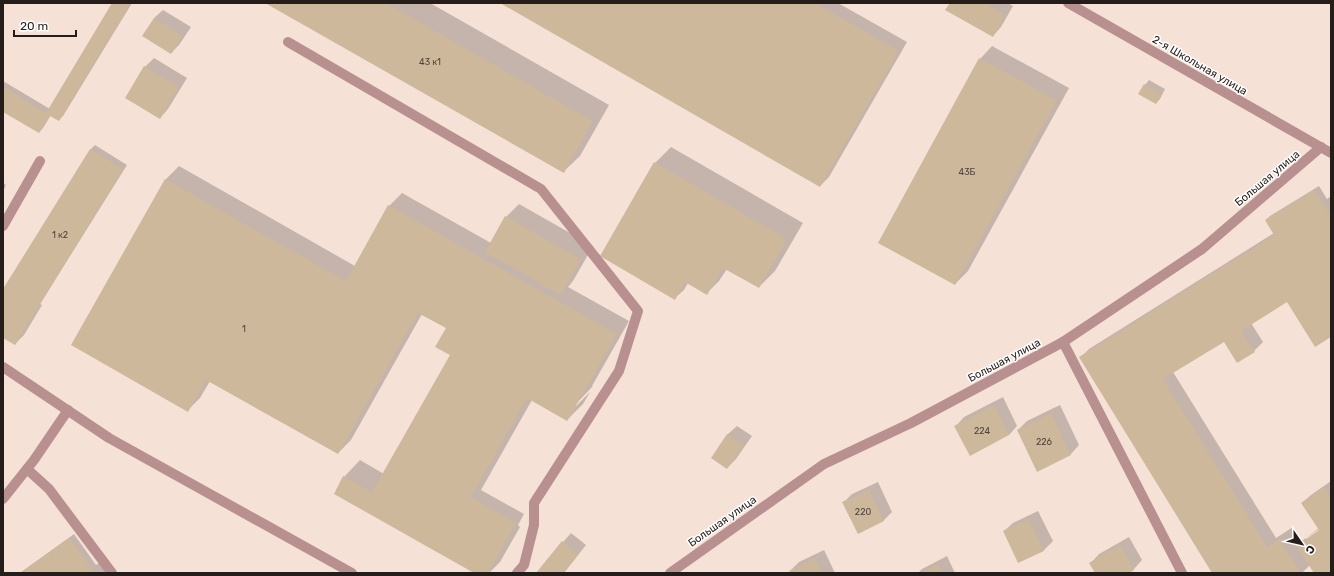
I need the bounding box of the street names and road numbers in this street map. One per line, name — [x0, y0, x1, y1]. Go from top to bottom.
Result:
street label: 2-я Школьная улица — [1150, 33, 1250, 98]
street label: Большая улица — [1232, 148, 1302, 209]
street label: Большая улица — [966, 336, 1043, 385]
street label: Большая улица — [686, 493, 759, 550]

